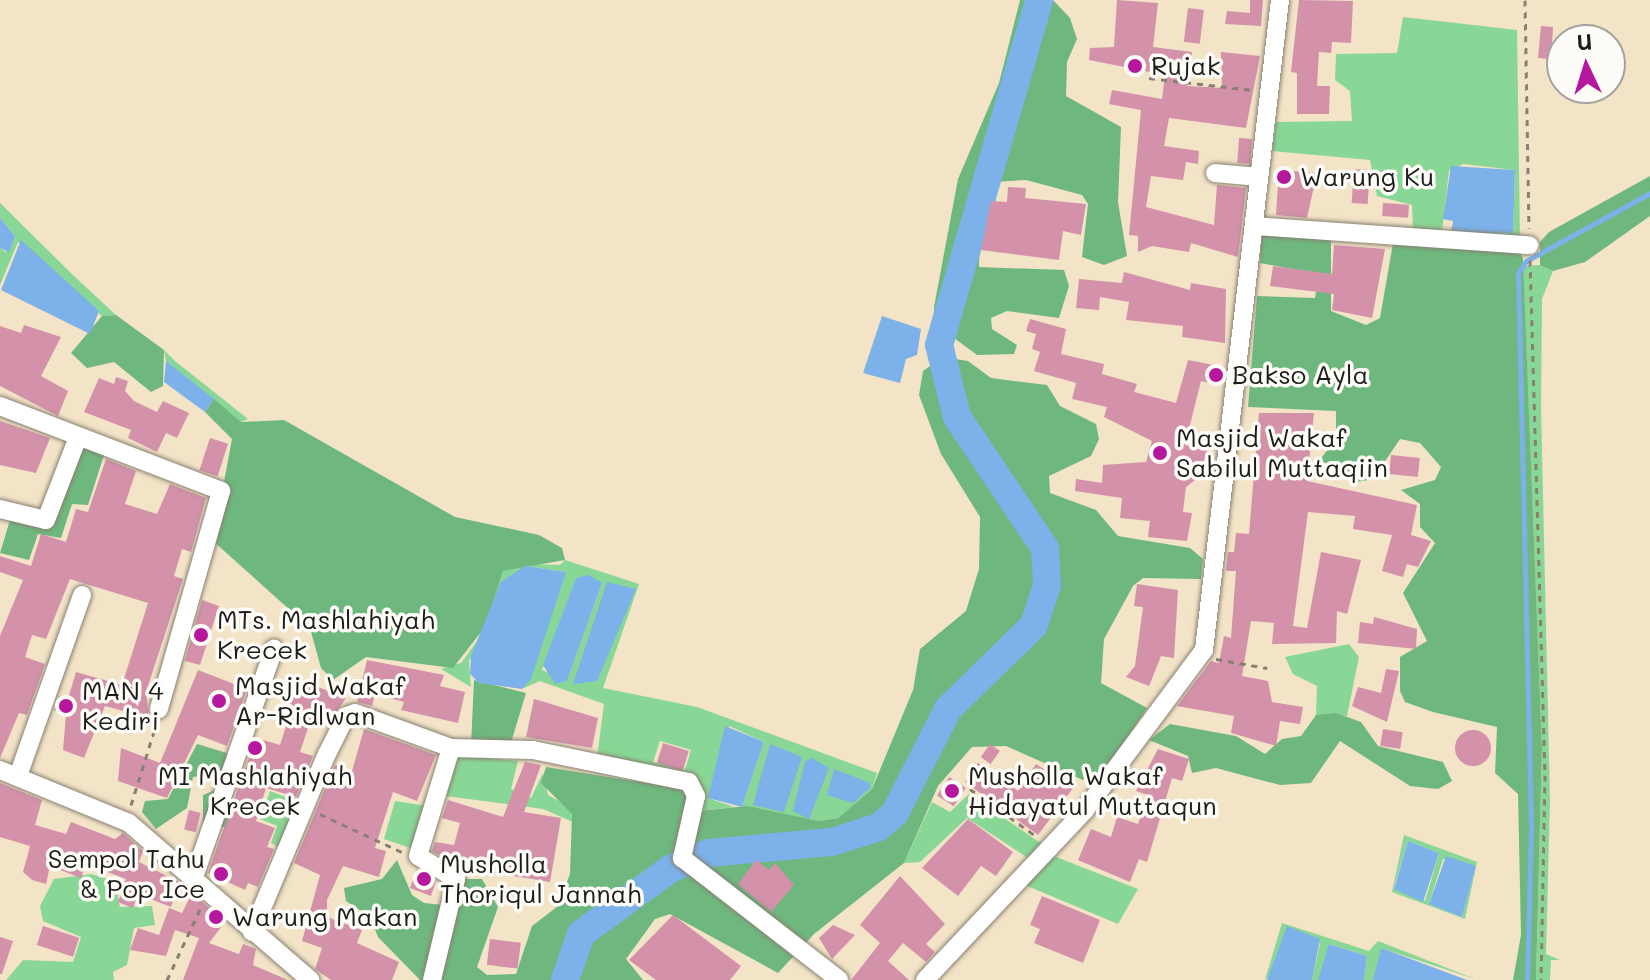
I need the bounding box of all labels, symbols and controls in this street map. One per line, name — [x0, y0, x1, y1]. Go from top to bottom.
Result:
north arrow — [1546, 24, 1626, 104]
text: U — [1576, 27, 1593, 57]
place label: Rujak — [1151, 50, 1221, 82]
marker: Rujak — [1126, 57, 1144, 75]
place label: Warung Ku — [1300, 161, 1434, 193]
marker: Warung Ku — [1275, 168, 1293, 186]
place label: Bakso Ayla — [1232, 359, 1369, 391]
marker: Bakso Ayla — [1207, 366, 1225, 384]
place label: Masjid Wakaf Sabilul Muttaqiin — [1176, 422, 1388, 484]
marker: Masjid Wakaf Sabilul Muttaqiin — [1151, 444, 1169, 462]
place label: MTs. Mashlahiyah Krecek — [217, 604, 435, 666]
marker: MTs. Mashlahiyah Krecek — [192, 626, 210, 644]
place label: Masjid Wakaf Ar-Ridlwan — [235, 670, 405, 732]
place label: MAN 4 Kediri — [82, 675, 163, 736]
marker: Masjid Wakaf Ar-Ridlwan — [210, 692, 228, 710]
marker: MAN 4 Kediri — [57, 697, 75, 715]
marker: MI Mashlahiyah Krecek — [246, 739, 264, 757]
place label: MI Mashlahiyah Krecek — [158, 760, 352, 822]
place label: Musholla Wakaf Hidayatul Muttaqun — [968, 760, 1217, 822]
marker: Musholla Wakaf Hidayatul Muttaqun — [943, 782, 961, 800]
place label: Sempol Tahu & Pop Ice — [48, 843, 205, 904]
place label: Musholla Thoriqul Jannah — [440, 848, 641, 910]
marker: Sempol Tahu & Pop Ice — [212, 865, 230, 883]
marker: Musholla Thoriqul Jannah — [415, 870, 433, 888]
place label: Warung Makan — [232, 901, 417, 933]
marker: Warung Makan — [207, 908, 225, 926]

